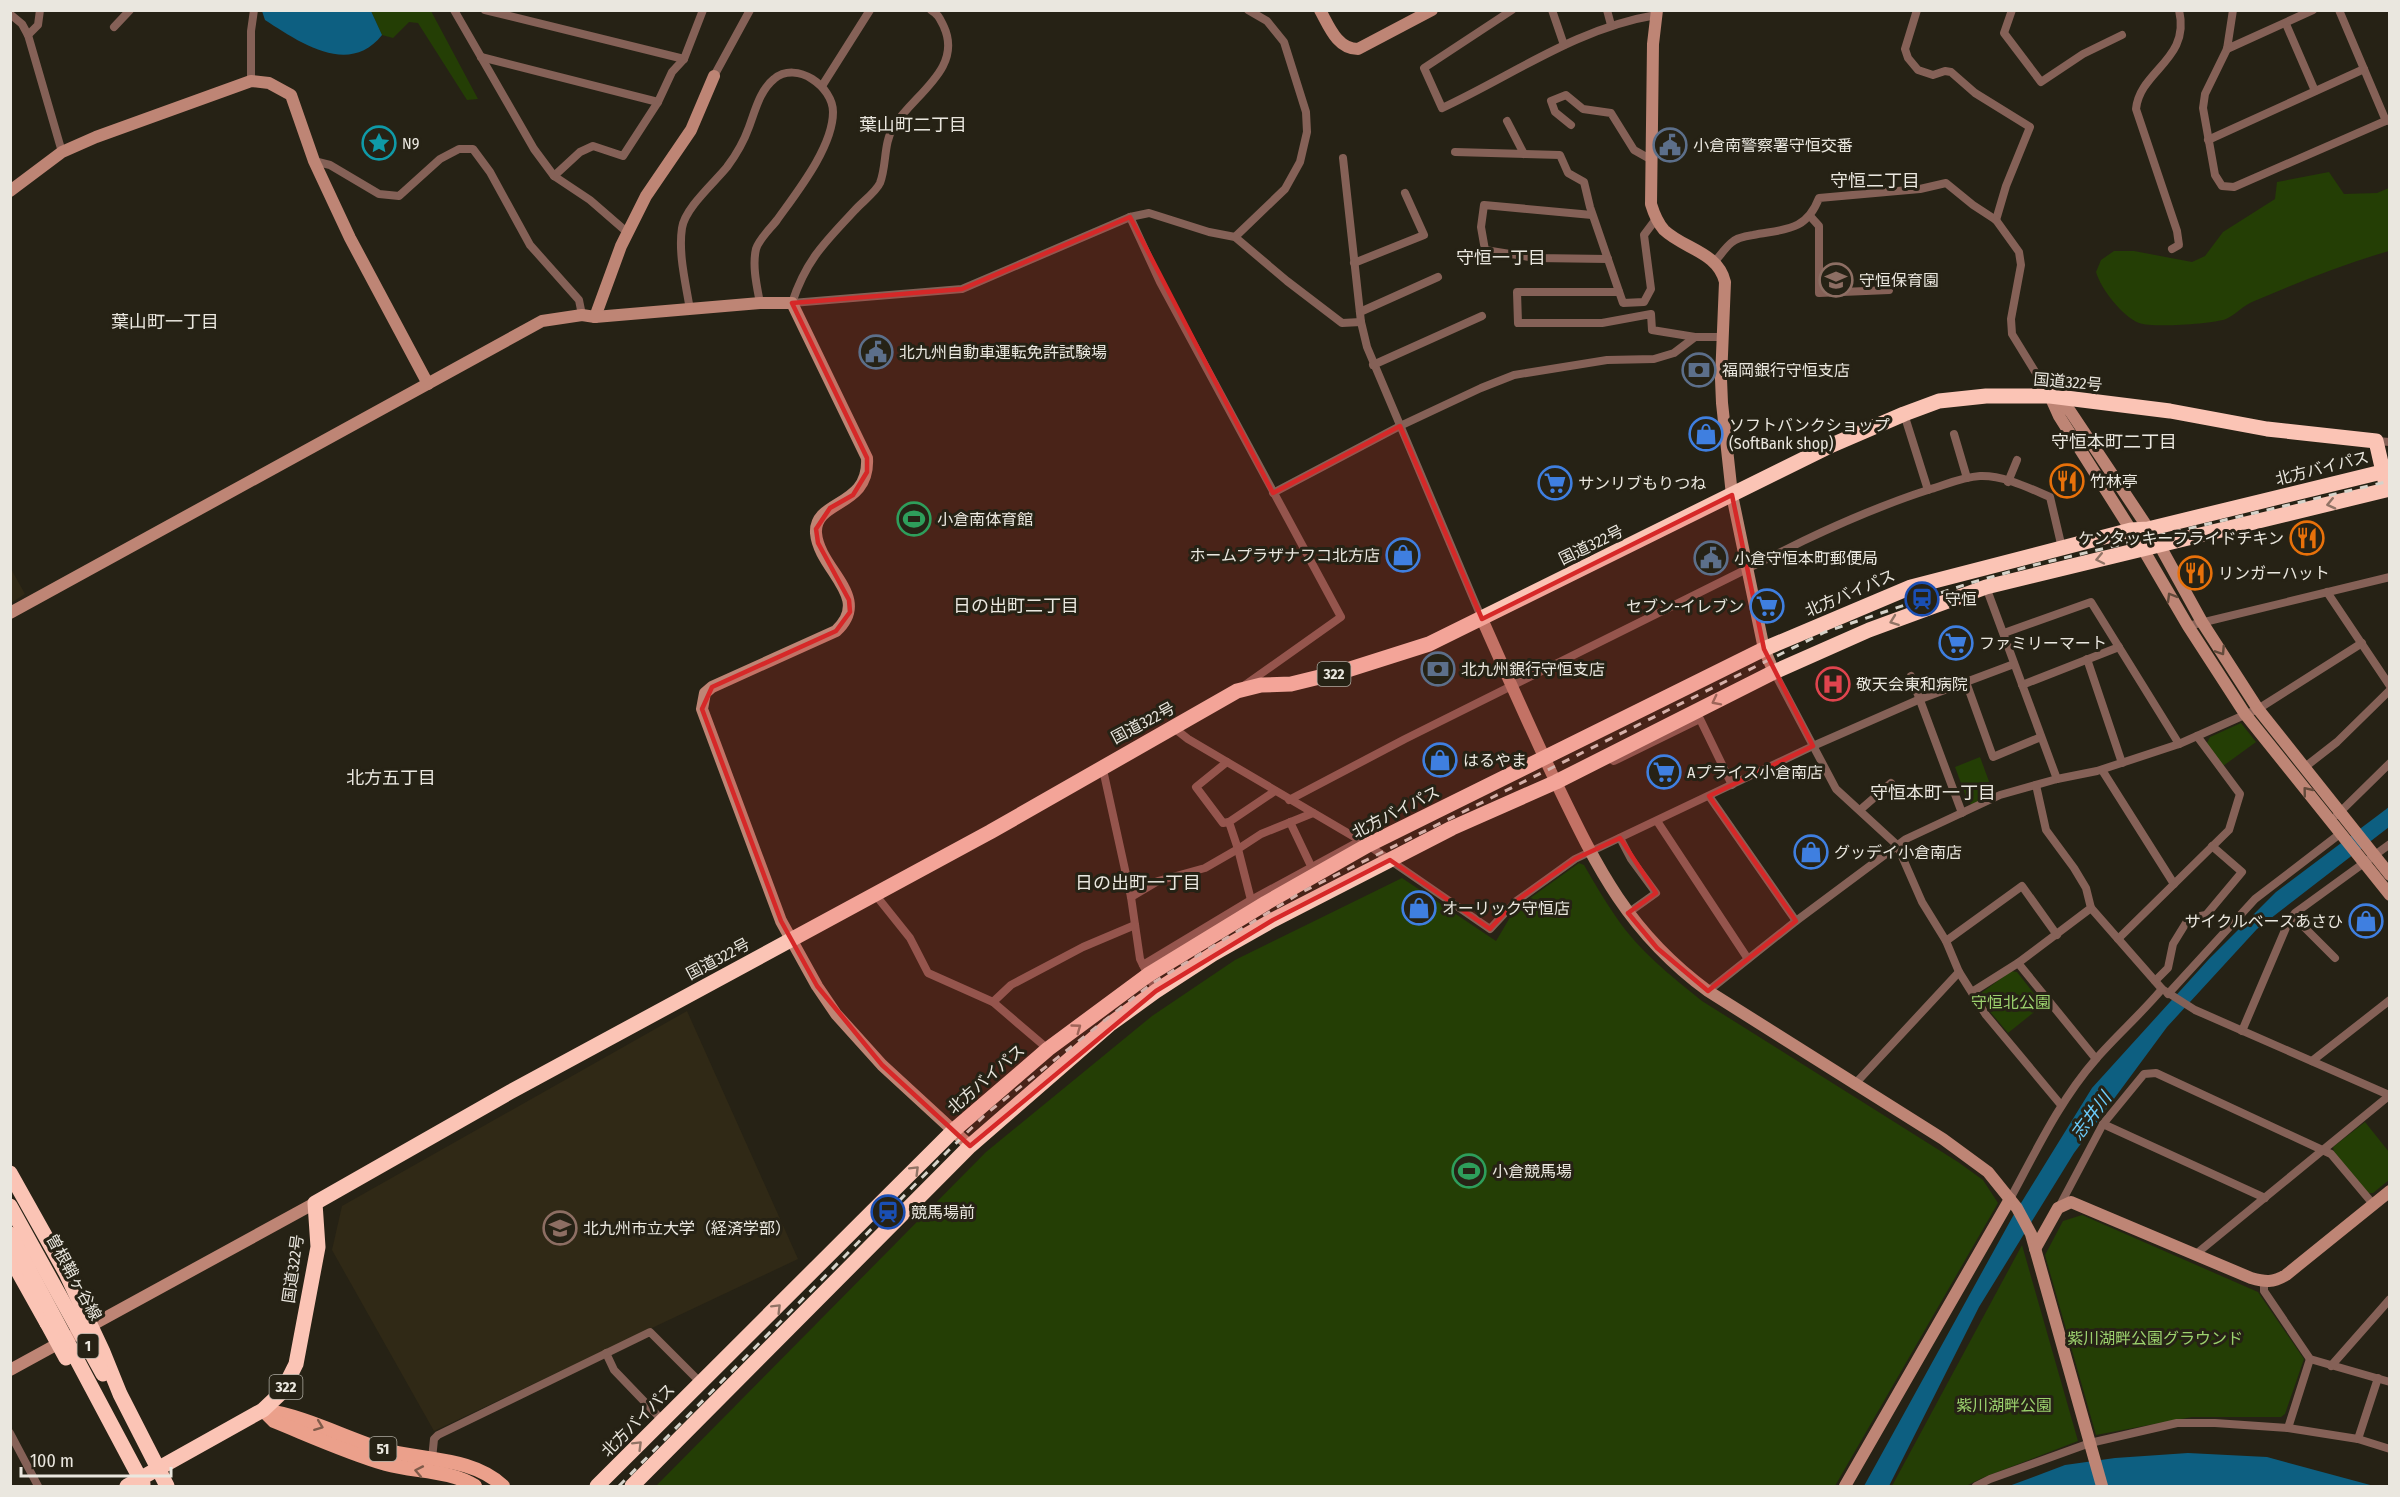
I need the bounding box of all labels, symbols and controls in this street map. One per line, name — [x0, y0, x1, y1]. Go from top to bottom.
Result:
district label: 葉山町二丁目 — [859, 114, 967, 136]
place icon: N9 — [361, 125, 397, 161]
public building icon: 小倉南警察署守恒交番 — [1652, 127, 1688, 163]
place label: N9 — [402, 134, 420, 153]
place label: 小倉南警察署守恒交番 — [1693, 136, 1853, 155]
district label: 守恒二丁目 — [1830, 170, 1920, 192]
district label: 守恒一丁目 — [1456, 247, 1546, 269]
school or university icon: 守恒保育園 — [1818, 262, 1854, 298]
place label: 守恒保育園 — [1859, 271, 1939, 290]
district label: 葉山町一丁目 — [111, 311, 219, 333]
public building icon: 北九州自動車運転免許試験場 — [858, 334, 894, 370]
place label: 北九州自動車運転免許試験場 — [899, 343, 1107, 362]
bank icon: 福岡銀行守恒支店 — [1681, 352, 1717, 388]
place label: 福岡銀行守恒支店 — [1722, 361, 1850, 380]
street label: 国道322号 — [2033, 370, 2103, 394]
shop icon: ソフトバンクショップ (SoftBank shop) — [1688, 416, 1724, 452]
place label: ソフトバンクショップ (SoftBank shop) — [1729, 416, 1890, 453]
district label: 守恒本町二丁目 — [2051, 431, 2177, 453]
street label: 北方バイパス — [2273, 447, 2371, 489]
restaurant icon: 竹林亭 — [2049, 463, 2085, 499]
supermarket icon: サンリブもりつね — [1537, 465, 1573, 501]
place label: 竹林亭 — [2090, 472, 2138, 491]
place label: サンリブもりつね — [1578, 474, 1706, 493]
one-way arrow — [2326, 497, 2336, 510]
sports icon: 小倉南体育館 — [896, 501, 932, 537]
place label: 小倉南体育館 — [937, 510, 1033, 529]
restaurant icon: ケンタッキーフライドチキン — [2289, 520, 2325, 556]
street label: 国道322号 — [1556, 521, 1626, 569]
place label: ケンタッキーフライドチキン — [2078, 529, 2284, 548]
shop icon: ホームプラザナフコ北方店 — [1385, 537, 1421, 573]
public building icon: 小倉守恒本町郵便局 — [1693, 540, 1729, 576]
place label: ホームプラザナフコ北方店 — [1189, 546, 1380, 565]
place label: 小倉守恒本町郵便局 — [1734, 549, 1878, 568]
one-way arrow — [2096, 551, 2106, 564]
restaurant icon: リンガーハット — [2177, 555, 2213, 591]
place label: リンガーハット — [2218, 564, 2330, 583]
street label: 北方バイパス — [1802, 566, 1898, 620]
station icon: 守恒 — [1904, 581, 1940, 617]
supermarket icon: セブン-イレブン — [1749, 588, 1785, 624]
place label: 守恒 — [1945, 590, 1977, 609]
one-way arrow — [2167, 593, 2178, 603]
district label: 日の出町二丁目 — [953, 595, 1079, 617]
place label: セブン-イレブン — [1626, 597, 1744, 616]
one-way arrow — [1889, 613, 1899, 626]
supermarket icon: ファミリーマート — [1938, 625, 1974, 661]
place label: ファミリーマート — [1979, 634, 2107, 653]
one-way arrow — [2214, 644, 2225, 655]
bank icon: 北九州銀行守恒支店 — [1420, 651, 1456, 687]
place label: 北九州銀行守恒支店 — [1461, 660, 1605, 679]
road number: 322 — [1318, 662, 1350, 686]
hospital icon: 敬天会東和病院 — [1815, 666, 1851, 702]
place label: 敬天会東和病院 — [1856, 675, 1968, 694]
one-way arrow — [1711, 693, 1722, 705]
street label: 国道322号 — [1108, 698, 1178, 748]
shop icon: はるやま — [1422, 742, 1458, 778]
place label: はるやま — [1463, 751, 1527, 770]
supermarket icon: Aプライス小倉南店 — [1646, 754, 1682, 790]
place label: Aプライス小倉南店 — [1687, 763, 1823, 782]
district label: 北方五丁目 — [346, 767, 436, 789]
street label: 北方バイパス — [1349, 782, 1443, 842]
district label: 守恒本町一丁目 — [1870, 782, 1996, 804]
one-way arrow — [2303, 786, 2314, 797]
shop icon: グッデイ小倉南店 — [1793, 834, 1829, 870]
place label: グッデイ小倉南店 — [1834, 843, 1962, 862]
district label: 日の出町一丁目 — [1075, 872, 1201, 894]
shop icon: オーリック守恒店 — [1401, 890, 1437, 926]
place label: オーリック守恒店 — [1442, 899, 1570, 918]
shop icon: サイクルベースあさひ — [2348, 903, 2384, 939]
place label: サイクルベースあさひ — [2185, 912, 2343, 931]
street label: 国道322号 — [683, 934, 753, 984]
park label: 守恒北公園 — [1971, 993, 2051, 1012]
one-way arrow — [1070, 1024, 1081, 1035]
street label: 北方バイパス — [944, 1040, 1028, 1118]
water label: 志井川 — [2066, 1086, 2117, 1144]
sports icon: 小倉競馬場 — [1451, 1153, 1487, 1189]
place label: 小倉競馬場 — [1492, 1162, 1572, 1181]
one-way arrow — [908, 1166, 918, 1177]
station icon: 競馬場前 — [870, 1194, 906, 1230]
place label: 競馬場前 — [911, 1203, 975, 1222]
school or university icon: 北九州市立大学（経済学部） — [542, 1210, 578, 1246]
place label: 北九州市立大学（経済学部） — [583, 1219, 791, 1238]
street label: 曽根鞘ヶ谷線 — [42, 1230, 106, 1324]
street label: 国道322号 — [279, 1233, 307, 1305]
one-way arrow — [769, 1304, 780, 1315]
park label: 紫川湖畔公園グラウンド — [2067, 1329, 2243, 1348]
road number: 1 — [78, 1334, 98, 1358]
road number: 322 — [270, 1375, 302, 1399]
street label: 北方バイパス — [597, 1379, 679, 1461]
park label: 紫川湖畔公園 — [1956, 1396, 2052, 1415]
one-way arrow — [313, 1418, 324, 1431]
road number: 51 — [370, 1437, 397, 1461]
scale bar — [21, 1440, 171, 1478]
one-way arrow — [631, 1442, 642, 1453]
text: 100 m — [30, 1450, 74, 1472]
one-way arrow — [414, 1465, 424, 1478]

